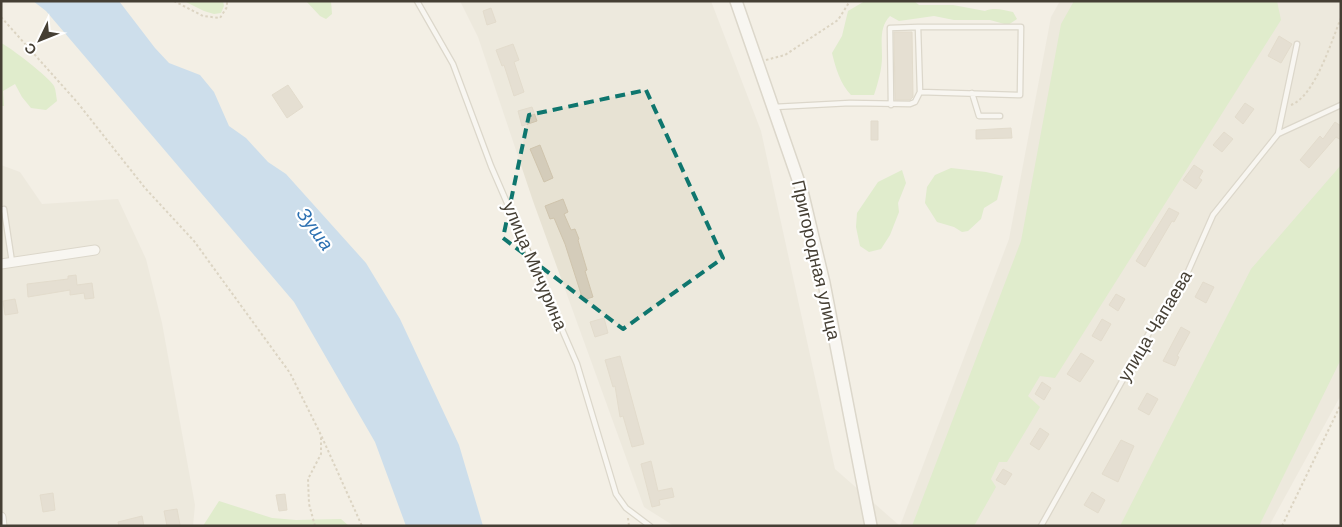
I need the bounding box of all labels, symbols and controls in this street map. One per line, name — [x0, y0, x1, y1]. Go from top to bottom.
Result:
north arrow — [15, 15, 65, 65]
text: С — [21, 40, 40, 58]
street label: Пригородная улица — [788, 178, 844, 343]
street label: улица Мичурина — [499, 199, 571, 334]
water label: Зуша — [293, 204, 337, 254]
street label: улица Чапаева — [1114, 266, 1196, 385]

